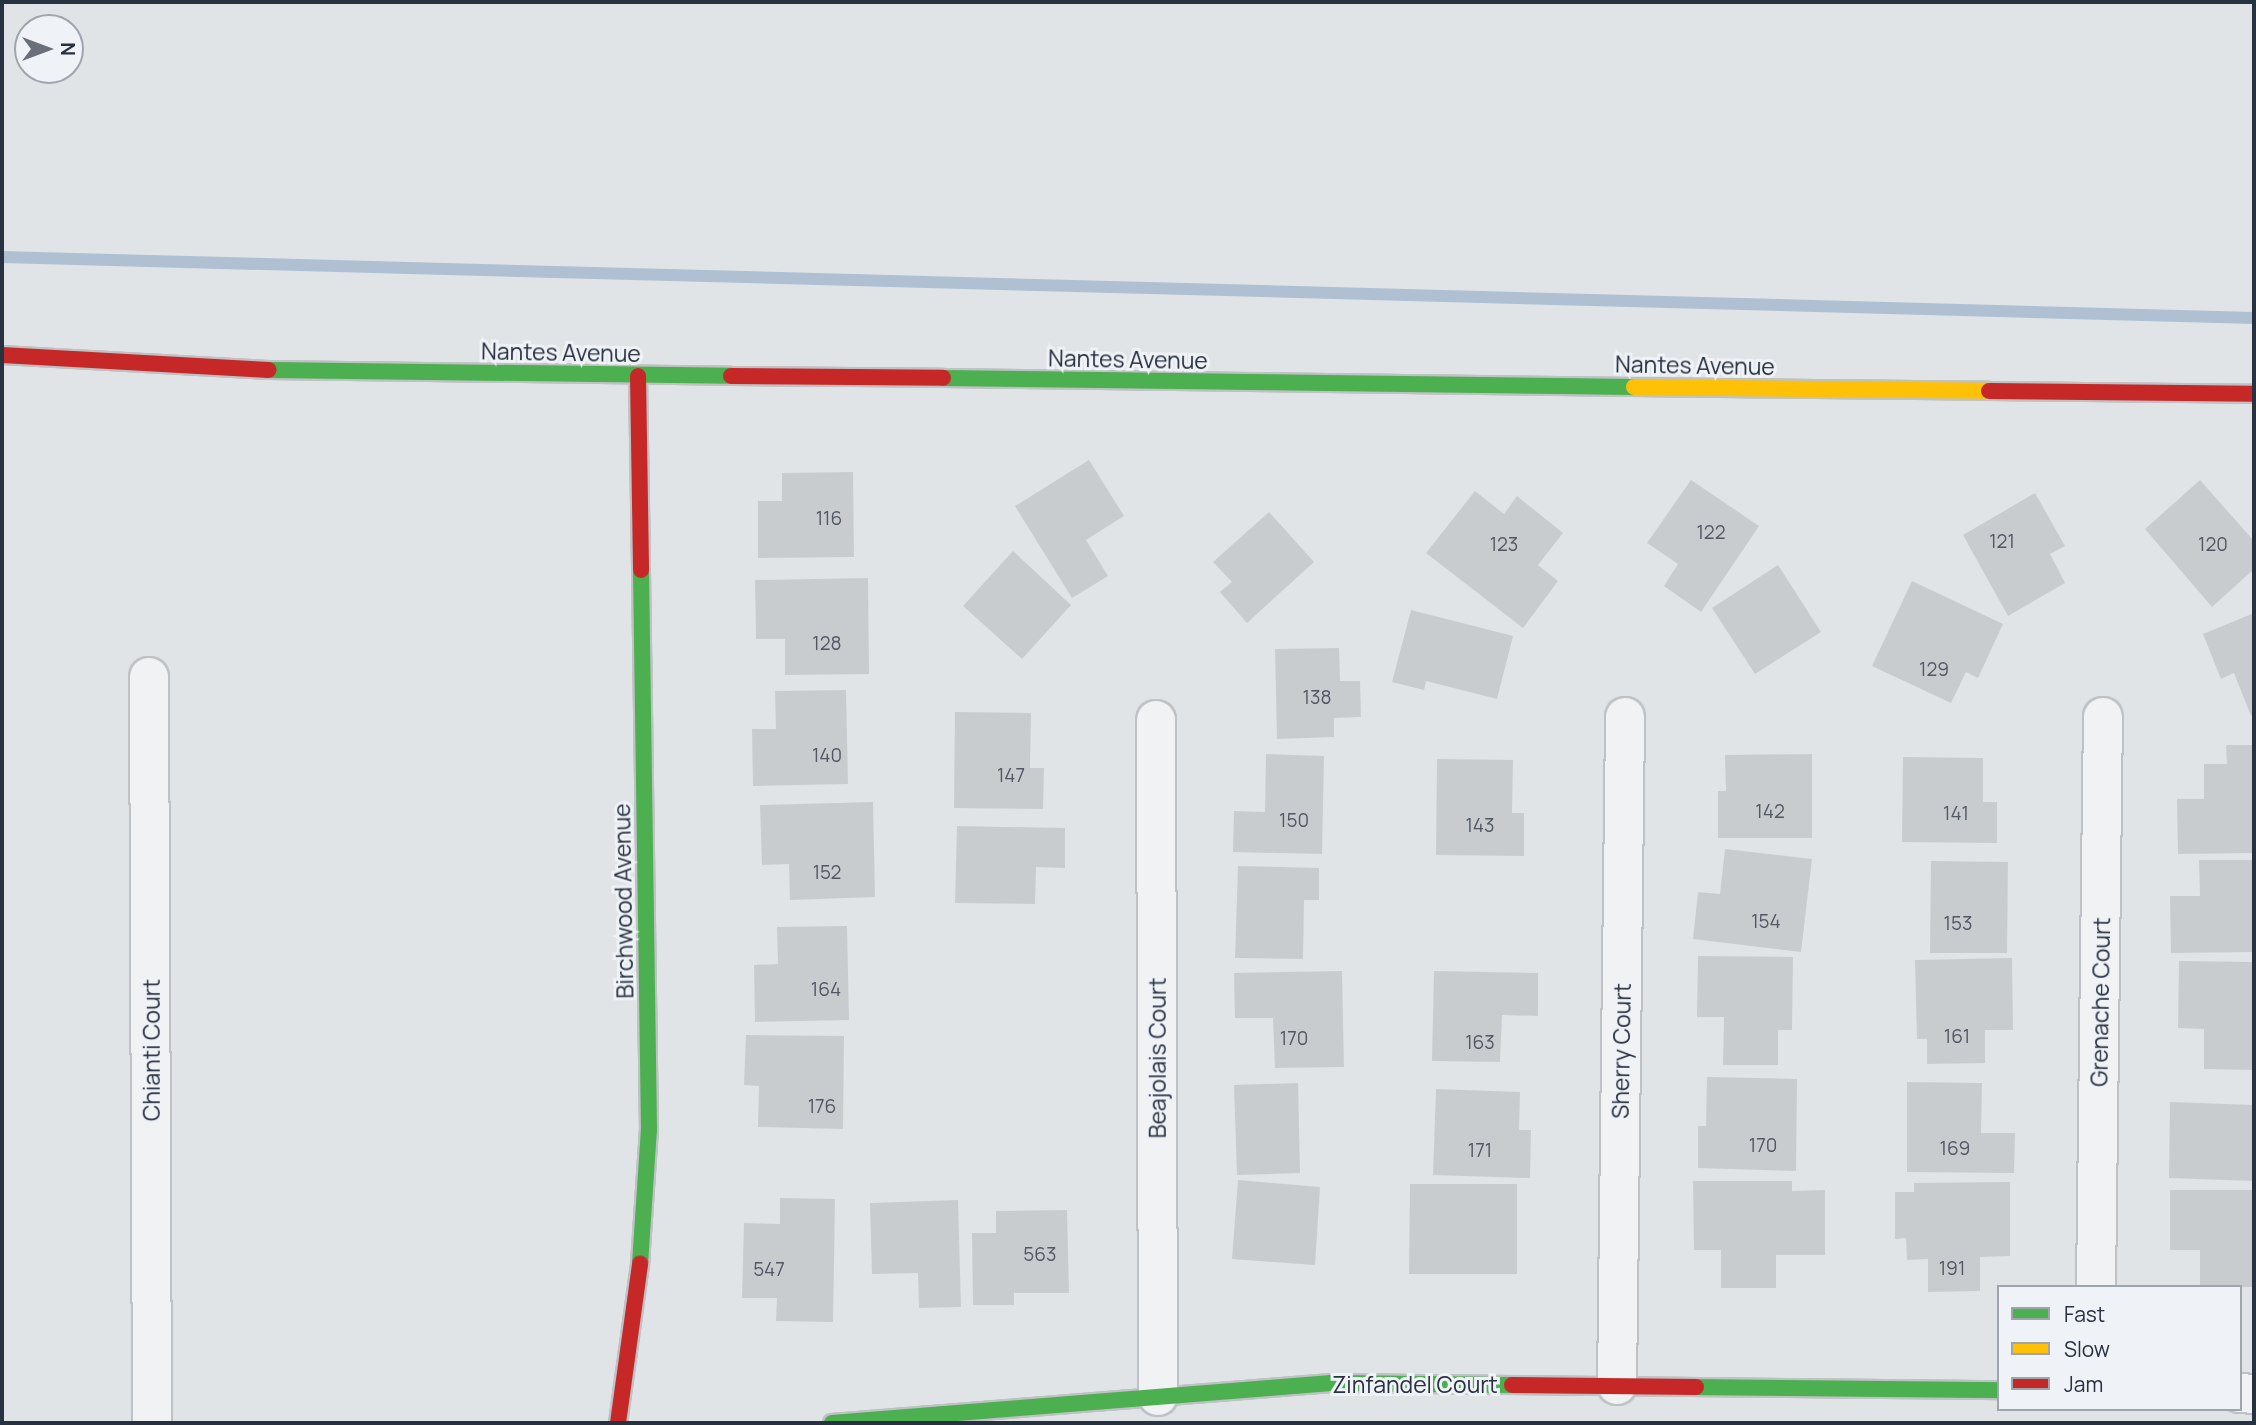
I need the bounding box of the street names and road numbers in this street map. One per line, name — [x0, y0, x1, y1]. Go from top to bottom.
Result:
street label: Nantes Avenue — [481, 337, 641, 367]
street label: Nantes Avenue — [1048, 344, 1208, 374]
street label: Nantes Avenue — [1615, 350, 1775, 380]
street label: Birchwood Avenue — [607, 803, 639, 999]
street label: Grenache Court — [2085, 917, 2115, 1087]
street label: Beajolais Court — [1143, 978, 1171, 1138]
street label: Chianti Court — [137, 979, 165, 1121]
street label: Sherry Court — [1606, 983, 1636, 1119]
street label: Zinfandel Court — [1332, 1370, 1498, 1398]

